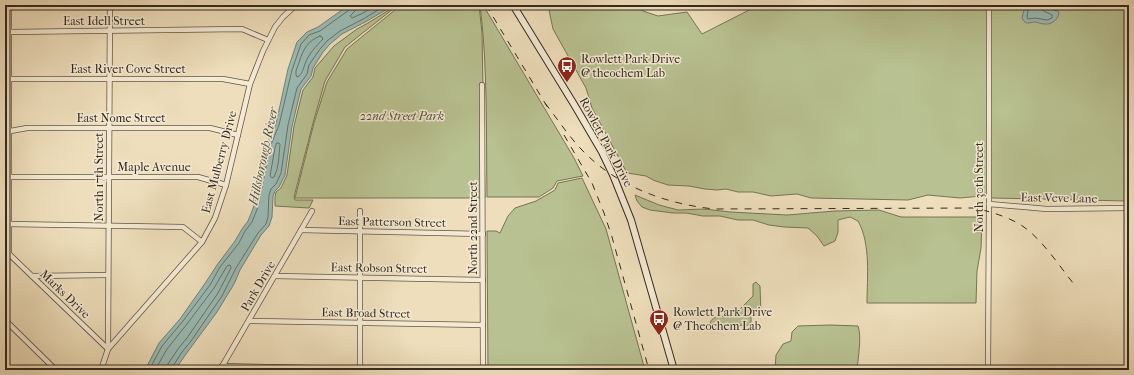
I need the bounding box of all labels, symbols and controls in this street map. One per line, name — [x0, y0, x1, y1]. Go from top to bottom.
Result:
street label: East Idell Street — [63, 14, 146, 28]
place label: Rowlett Park Drive @ theochem Lab — [581, 52, 680, 80]
bus stop icon: Rowlett Park Drive @ theochem Lab — [556, 55, 578, 83]
street label: East River Cove Street — [70, 62, 186, 76]
street label: Rowlett Park Drive — [577, 95, 636, 189]
water label: Hillsborough River — [245, 105, 281, 207]
street label: East Mulberry Drive — [199, 109, 239, 215]
park label: 22nd Street Park — [360, 109, 444, 123]
street label: East Nome Street — [76, 111, 166, 125]
street label: North 17th Street — [92, 132, 106, 222]
street label: North 30th Street — [972, 141, 986, 232]
street label: Maple Avenue — [117, 160, 191, 174]
street label: North 22nd Street — [466, 180, 480, 275]
street label: East Veve Lane — [1020, 190, 1098, 206]
street label: East Patterson Street — [338, 214, 447, 230]
street label: Park Drive — [238, 258, 278, 314]
street label: East Robson Street — [331, 260, 428, 276]
street label: Marks Drive — [37, 267, 93, 321]
street label: East Broad Street — [321, 305, 412, 321]
place label: Rowlett Park Drive @ Theochem Lab — [673, 305, 772, 333]
bus stop icon: Rowlett Park Drive @ Theochem Lab — [648, 308, 670, 336]

